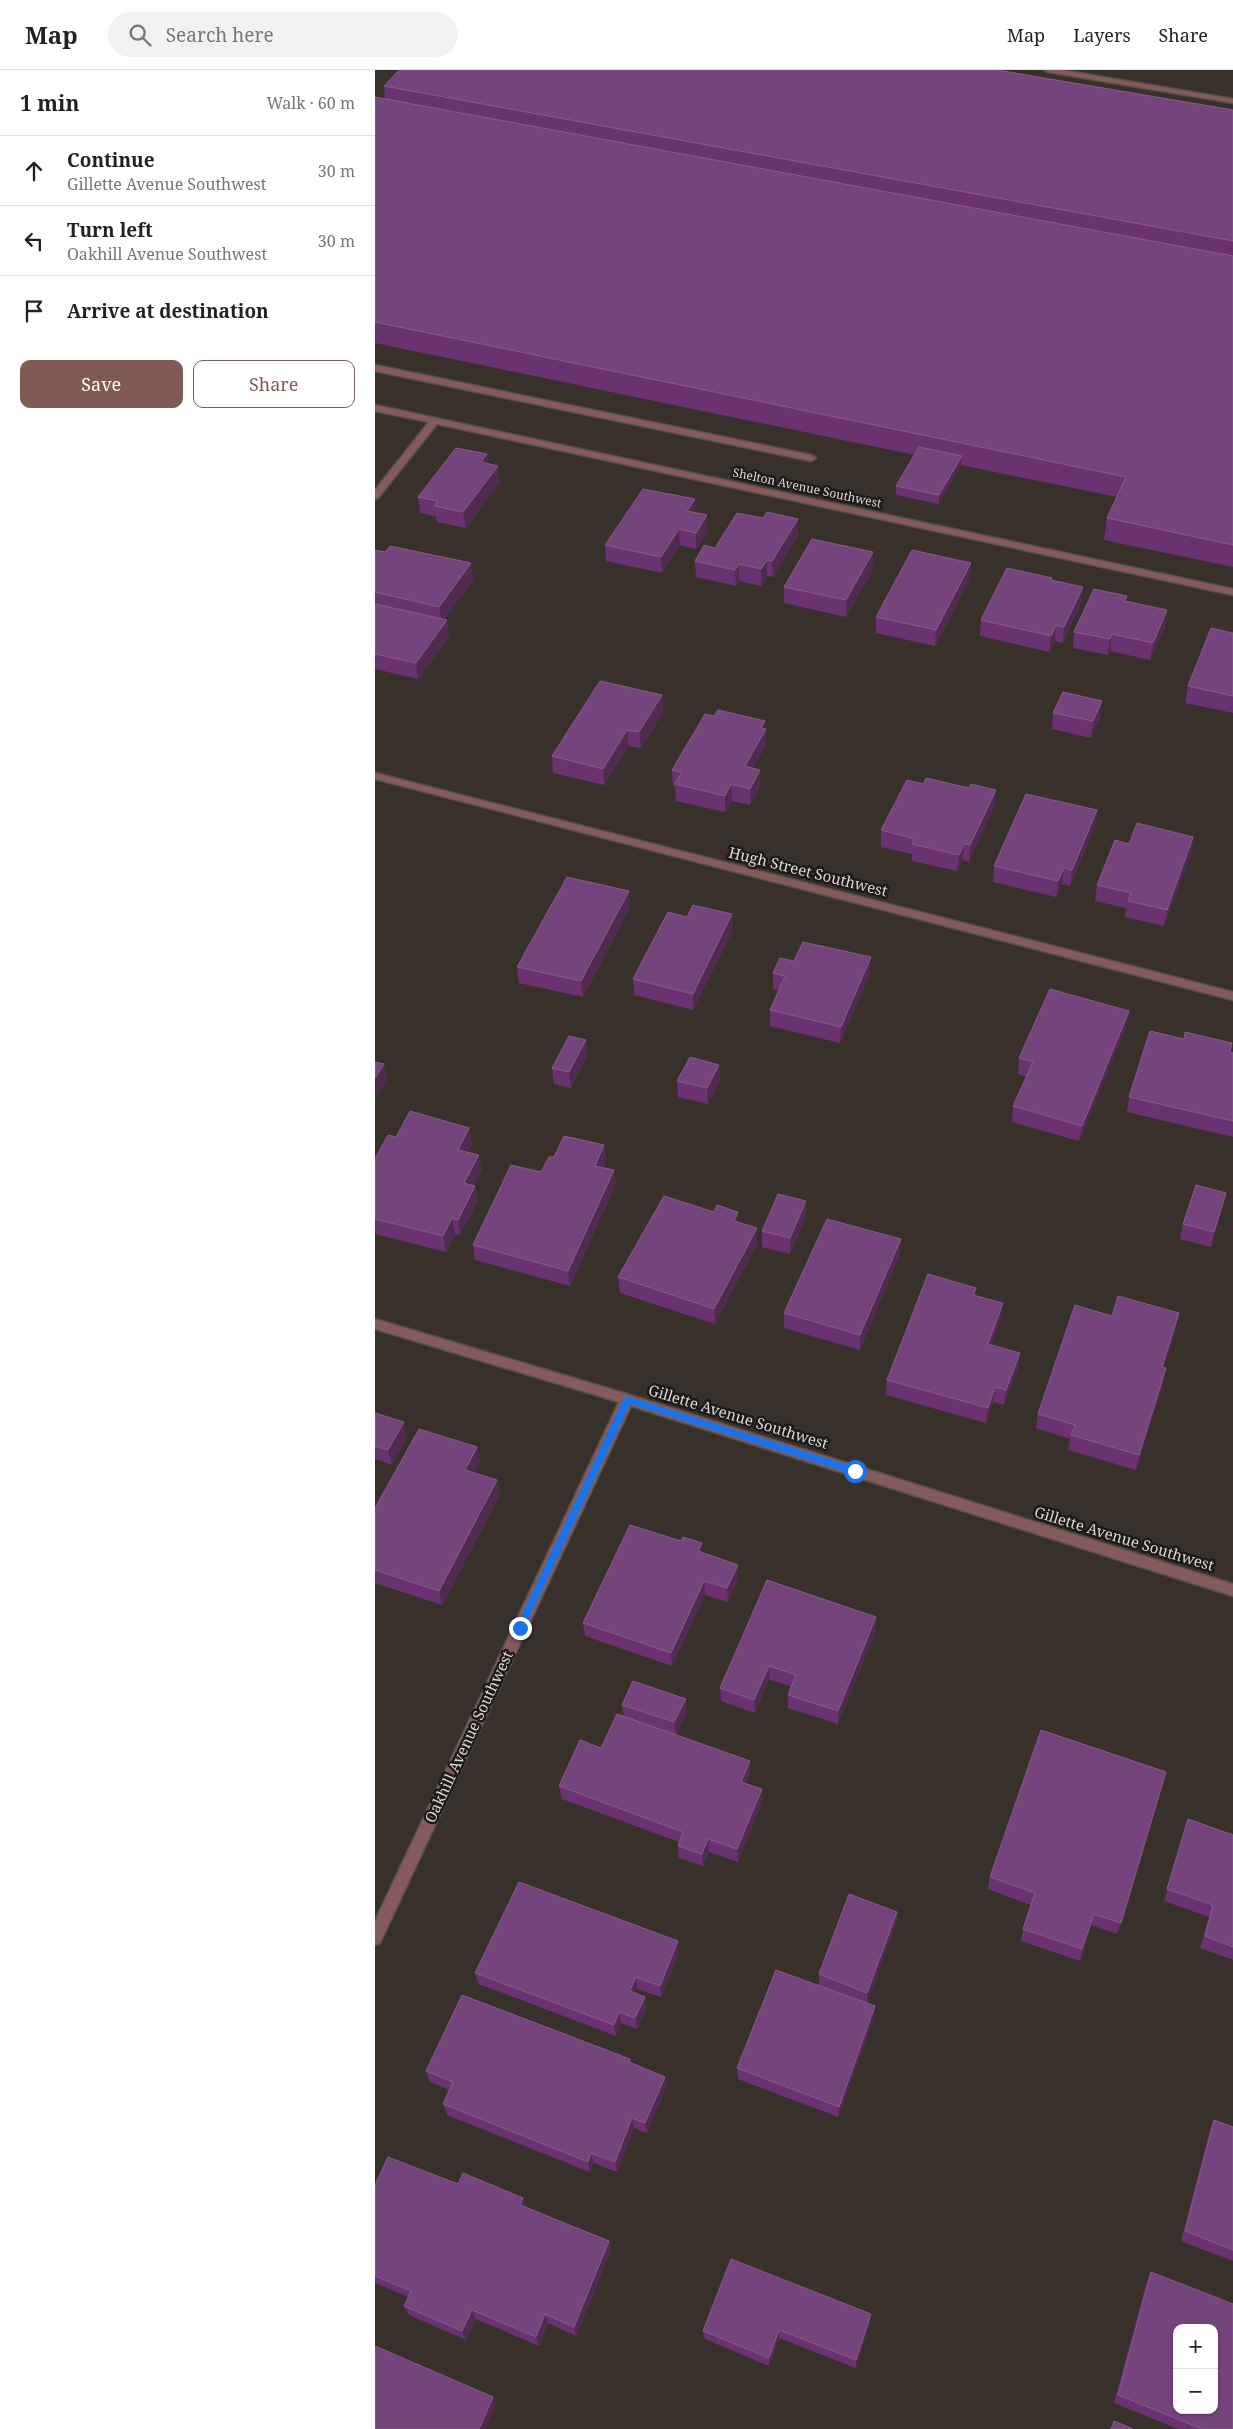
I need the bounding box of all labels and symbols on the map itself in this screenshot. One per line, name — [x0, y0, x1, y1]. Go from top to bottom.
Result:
street label: Shelton Avenue Southwest — [731, 463, 883, 512]
street label: Hugh Street Southwest — [727, 842, 890, 900]
street label: Gillette Avenue Southwest — [646, 1379, 831, 1453]
route start — [844, 1460, 867, 1483]
street label: Gillette Avenue Southwest — [1032, 1501, 1217, 1575]
route end — [509, 1617, 532, 1640]
street label: Oakhill Avenue Southwest — [419, 1647, 517, 1826]

